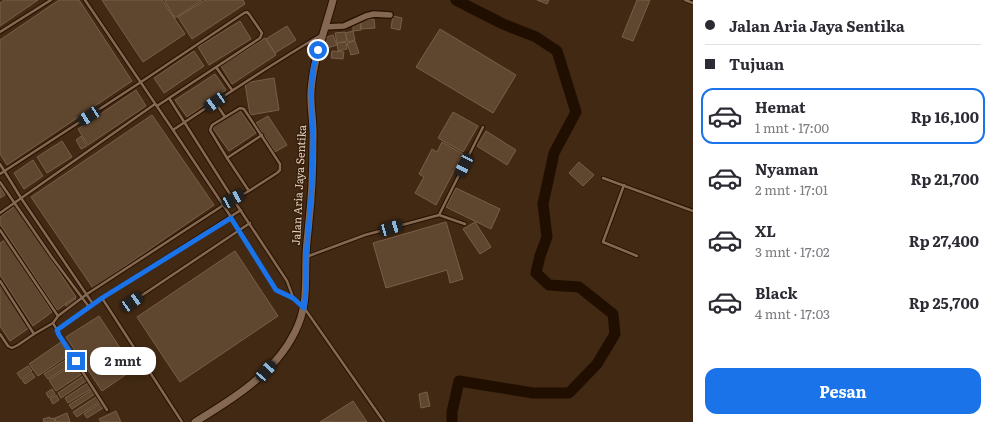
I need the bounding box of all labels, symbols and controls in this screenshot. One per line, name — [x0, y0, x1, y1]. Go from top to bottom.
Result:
text: Jalan Aria Jaya Sentika — [729, 14, 905, 37]
route start — [309, 41, 327, 59]
text: Tujuan — [729, 52, 784, 75]
car — [202, 90, 228, 114]
text: Hemat — [755, 95, 806, 118]
icon: car — [707, 98, 743, 134]
car — [76, 104, 102, 128]
text: Rp 16,100 — [911, 105, 979, 128]
text: 1 mnt · 17:00 — [755, 118, 829, 137]
street label: Jalan Aria Jaya Sentika — [287, 124, 309, 246]
car — [453, 152, 475, 178]
text: Nyaman — [755, 157, 818, 180]
icon: car — [707, 160, 743, 196]
text: Rp 21,700 — [911, 167, 979, 190]
text: 2 mnt · 17:01 — [755, 180, 828, 199]
car — [220, 188, 246, 210]
car — [378, 219, 404, 237]
text: XL — [755, 219, 776, 242]
icon: car — [707, 222, 743, 258]
text: Rp 27,400 — [909, 229, 979, 252]
text: 3 mnt · 17:02 — [755, 242, 830, 261]
text: Black — [755, 281, 798, 304]
icon: car — [707, 284, 743, 320]
car — [119, 290, 145, 314]
text: Rp 25,700 — [909, 291, 979, 314]
text: 4 mnt · 17:03 — [755, 304, 830, 323]
callout: 2 mnt — [90, 347, 156, 375]
text: 2 mnt — [105, 351, 141, 370]
route end — [67, 352, 85, 370]
car — [254, 358, 278, 384]
button: Pesan — [705, 368, 981, 414]

